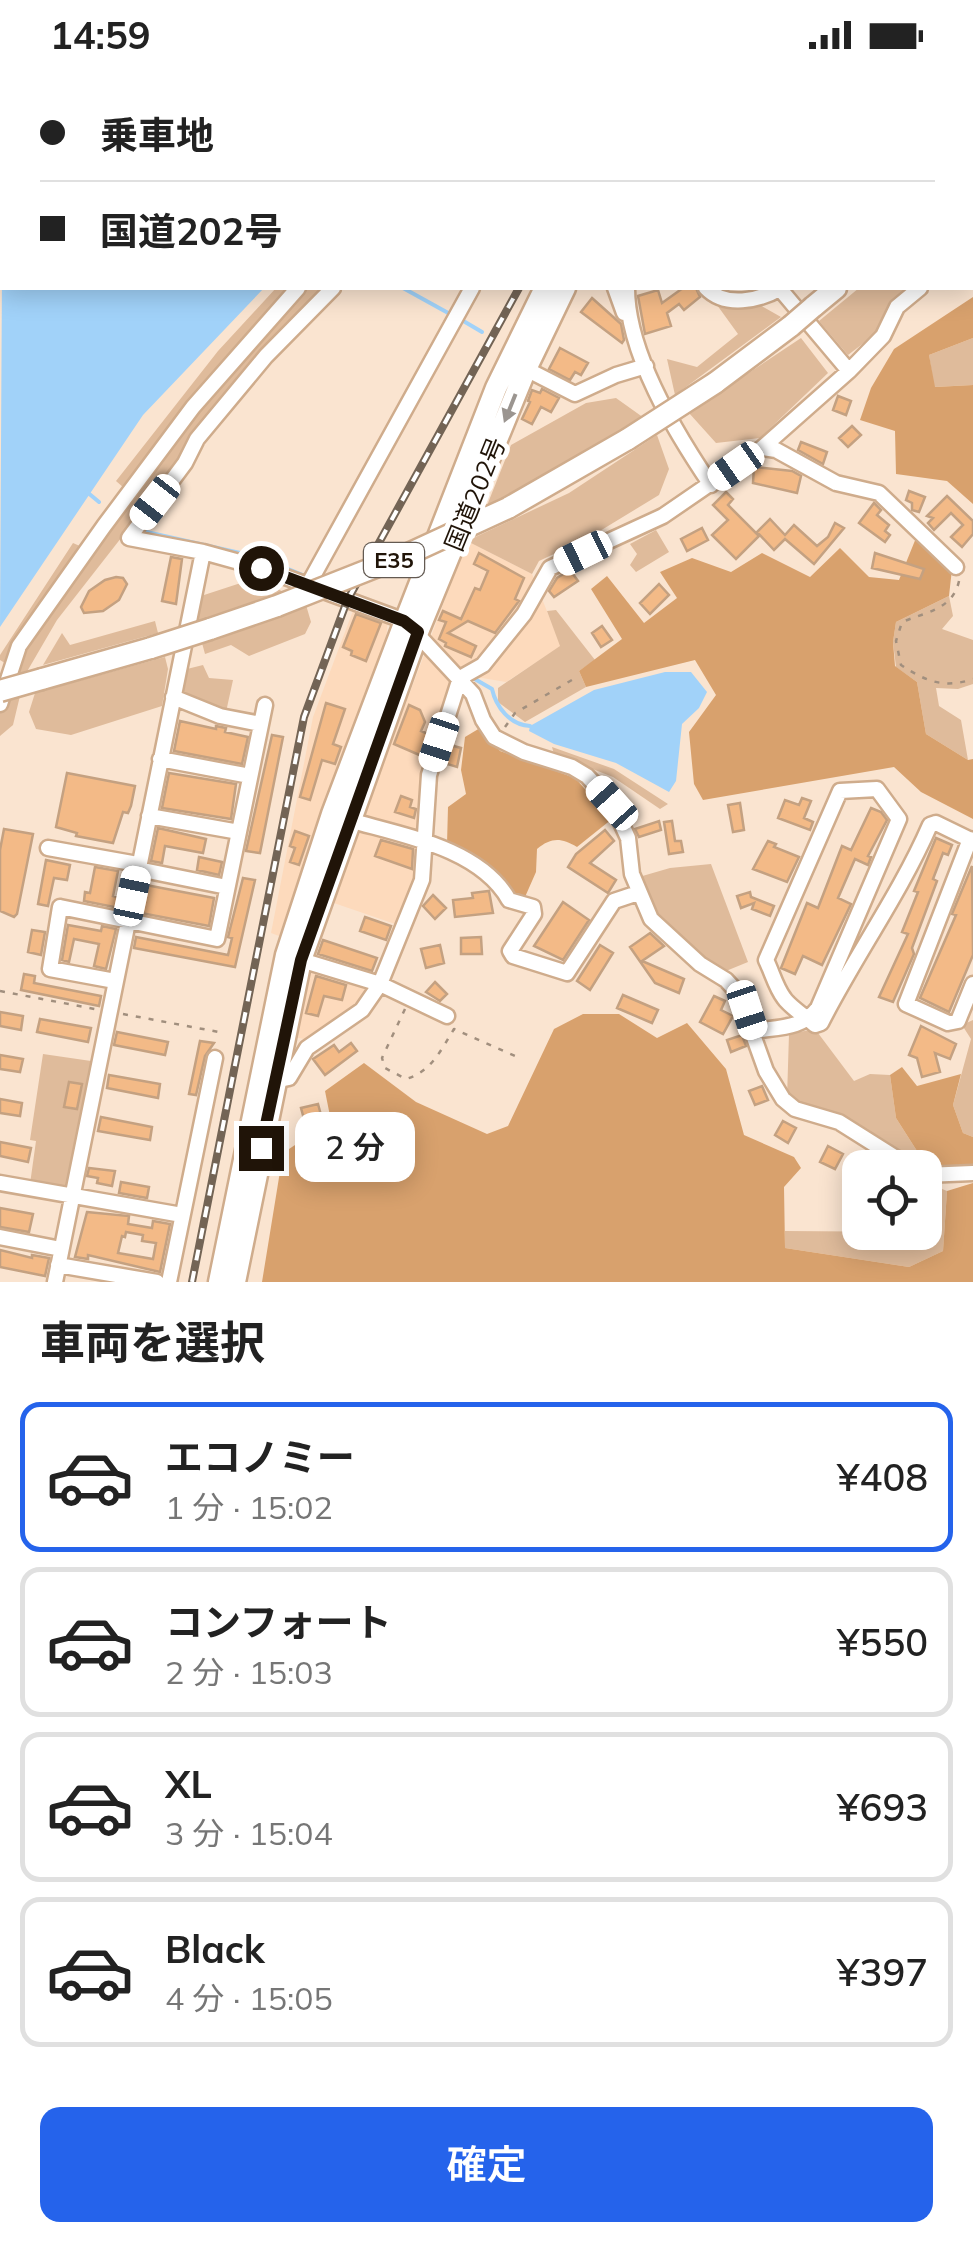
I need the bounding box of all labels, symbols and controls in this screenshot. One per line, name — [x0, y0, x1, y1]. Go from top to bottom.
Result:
text: 14:59 — [50, 11, 151, 59]
text: 乗車地 — [100, 111, 214, 159]
text: 国道202号 — [100, 207, 282, 255]
one-way arrow — [502, 393, 518, 423]
street label: 国道202号 — [438, 432, 511, 555]
car — [703, 437, 769, 495]
car — [125, 469, 185, 535]
car — [549, 526, 617, 580]
road number: E35 — [364, 543, 424, 577]
route start — [239, 546, 284, 591]
car — [415, 709, 463, 775]
car — [581, 771, 643, 835]
car — [111, 864, 153, 928]
car — [723, 977, 771, 1043]
callout: 2 分 — [296, 1113, 416, 1183]
route end — [239, 1126, 284, 1171]
text: 2 分 — [325, 1127, 385, 1167]
map controls — [842, 1150, 942, 1250]
button: locate — [842, 1150, 942, 1250]
text: 車両を選択 — [40, 1314, 265, 1370]
icon: car — [45, 1432, 135, 1522]
text: エコノミー — [165, 1433, 355, 1481]
text: ¥408 — [837, 1453, 928, 1501]
text: 1 分 · 15:02 — [165, 1487, 333, 1527]
icon: car — [45, 1597, 135, 1687]
text: コンフォート — [165, 1598, 392, 1646]
text: ¥550 — [837, 1618, 928, 1666]
text: 2 分 · 15:03 — [165, 1652, 333, 1692]
text: XL — [165, 1760, 212, 1808]
icon: car — [45, 1762, 135, 1852]
text: ¥693 — [837, 1783, 928, 1831]
text: 3 分 · 15:04 — [165, 1813, 333, 1853]
text: Black — [165, 1925, 265, 1973]
icon: car — [45, 1927, 135, 2017]
text: ¥397 — [837, 1948, 928, 1996]
text: 4 分 · 15:05 — [165, 1978, 333, 2018]
button: 確定 — [40, 2107, 933, 2222]

